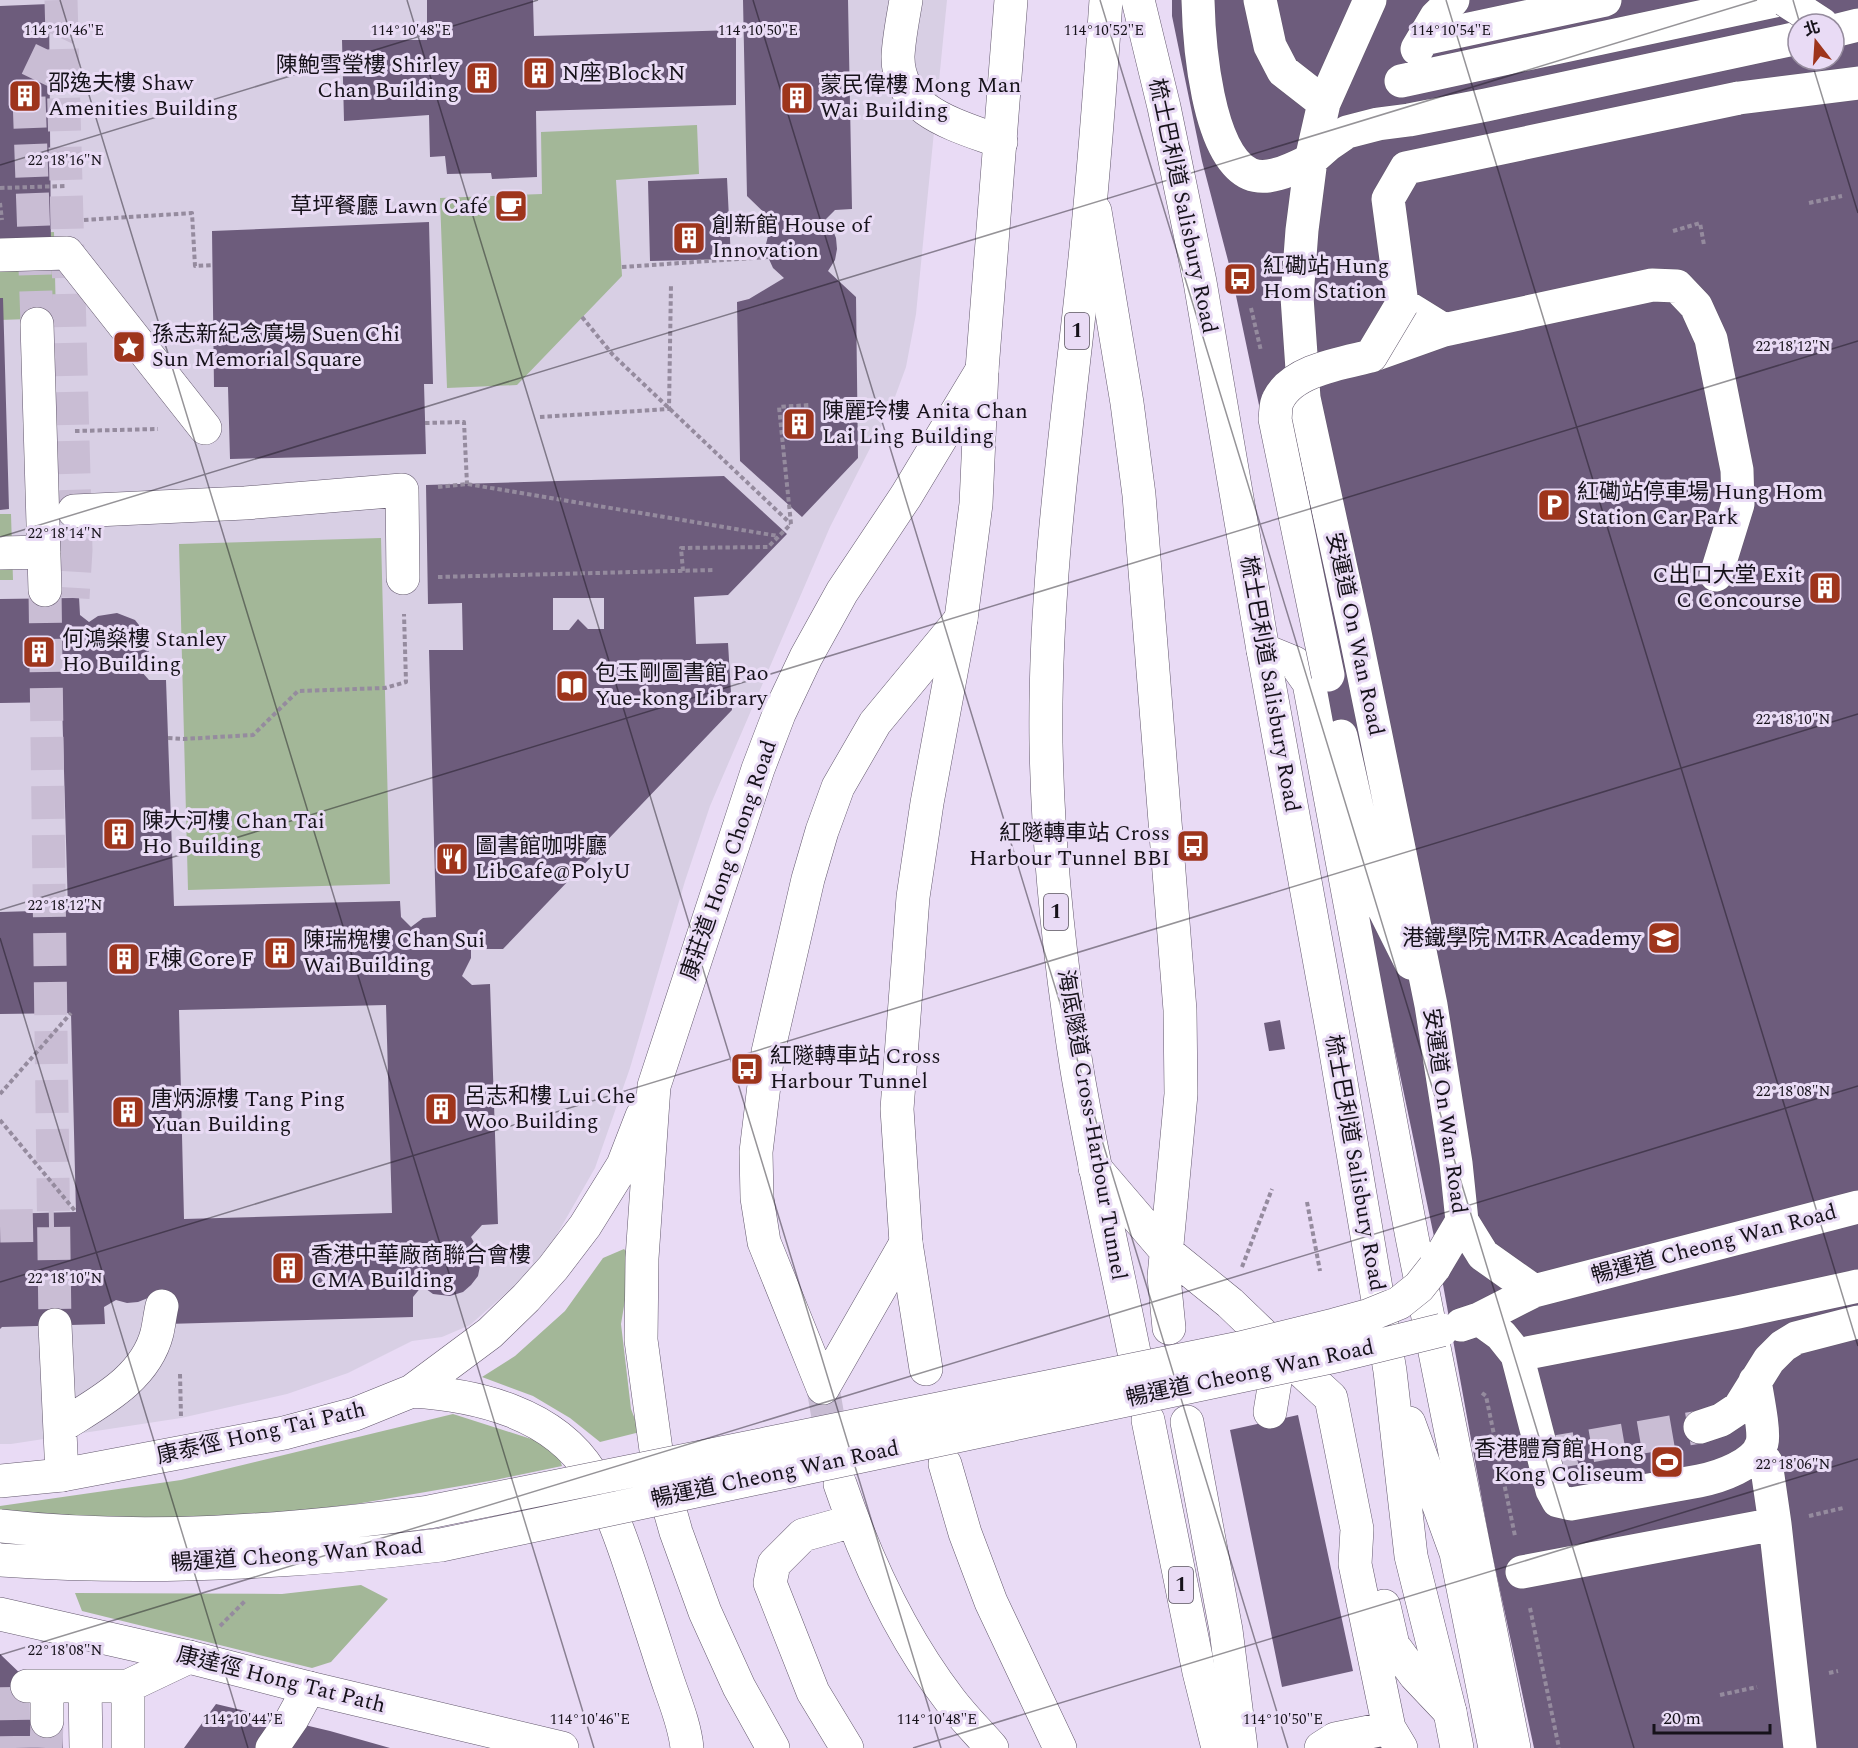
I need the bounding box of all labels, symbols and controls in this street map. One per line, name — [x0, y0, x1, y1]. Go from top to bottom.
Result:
north arrow — [1786, 12, 1846, 72]
text: 北 — [1801, 15, 1823, 42]
text: 114°10'46"E — [24, 19, 104, 42]
text: 114°10'48"E — [371, 19, 451, 42]
text: 114°10'50"E — [718, 19, 798, 42]
text: 114°10'52"E — [1064, 19, 1144, 42]
text: 114°10'54"E — [1411, 19, 1491, 42]
place label: 陳鮑雪瑩樓 Shirley Chan Building — [276, 49, 460, 107]
building icon: N座 Block N — [521, 55, 557, 91]
place label: N座 Block N — [562, 57, 686, 90]
building icon: 陳鮑雪瑩樓 Shirley Chan Building — [464, 60, 500, 96]
place label: 邵逸夫樓 Shaw Amenities Building — [48, 67, 238, 125]
place label: 蒙民偉樓 Mong Man Wai Building — [820, 69, 1021, 127]
street label: 梳士巴利道 Salisbury Road — [1140, 75, 1226, 337]
building icon: 邵逸夫樓 Shaw Amenities Building — [7, 78, 43, 114]
building icon: 蒙民偉樓 Mong Man Wai Building — [779, 80, 815, 116]
text: 22°18'16"N — [28, 149, 103, 172]
cafe icon: 草坪餐廳 Lawn Café — [493, 188, 529, 224]
place label: 草坪餐廳 Lawn Café — [290, 190, 488, 223]
place label: 創新館 House of Innovation — [712, 209, 872, 267]
building icon: 創新館 House of Innovation — [671, 220, 707, 256]
place label: 紅磡站 Hung Hom Station — [1263, 250, 1389, 308]
bus stop icon: 紅磡站 Hung Hom Station — [1222, 261, 1258, 297]
road number: 1 — [1065, 313, 1089, 349]
place label: 孫志新紀念廣場 Suen Chi Sun Memorial Square — [152, 318, 400, 376]
place icon: 孫志新紀念廣場 Suen Chi Sun Memorial Square — [111, 329, 147, 365]
text: 22°18'12"N — [1756, 335, 1831, 358]
place label: 陳麗玲樓 Anita Chan Lai Ling Building — [822, 395, 1028, 453]
building icon: 陳麗玲樓 Anita Chan Lai Ling Building — [781, 406, 817, 442]
place label: 紅磡站停車場 Hung Hom Station Car Park — [1577, 476, 1824, 534]
parking icon: 紅磡站停車場 Hung Hom Station Car Park — [1536, 487, 1572, 523]
text: 22°18'14"N — [28, 522, 103, 545]
street label: 安運道 On Wan Road — [1317, 529, 1393, 739]
street label: 梳士巴利道 Salisbury Road — [1231, 553, 1309, 815]
place label: C出口大堂 Exit C Concourse — [1653, 559, 1802, 617]
building icon: C出口大堂 Exit C Concourse — [1807, 570, 1843, 606]
place label: 何鴻燊樓 Stanley Ho Building — [62, 623, 228, 681]
building icon: 何鴻燊樓 Stanley Ho Building — [21, 634, 57, 670]
place label: 包玉剛圖書館 Pao Yue-kong Library — [595, 657, 769, 715]
library icon: 包玉剛圖書館 Pao Yue-kong Library — [554, 668, 590, 704]
text: 22°18'10"N — [1756, 708, 1831, 731]
street label: 康莊道 Hong Chong Road — [672, 736, 786, 984]
place label: 陳大河樓 Chan Tai Ho Building — [142, 805, 325, 863]
building icon: 陳大河樓 Chan Tai Ho Building — [101, 816, 137, 852]
place label: 紅隧轉車站 Cross Harbour Tunnel BBI — [969, 817, 1170, 875]
bus stop icon: 紅隧轉車站 Cross Harbour Tunnel BBI — [1175, 828, 1211, 864]
place label: 圖書館咖啡廳 LibCafe@PolyU — [475, 830, 631, 888]
restaurant icon: 圖書館咖啡廳 LibCafe@PolyU — [434, 841, 470, 877]
text: 22°18'12"N — [28, 894, 103, 917]
road number: 1 — [1044, 894, 1068, 930]
school or university icon: 港鐵學院 MTR Academy — [1646, 920, 1682, 956]
place label: 港鐵學院 MTR Academy — [1402, 922, 1642, 955]
place label: 陳瑞槐樓 Chan Sui Wai Building — [303, 924, 485, 982]
building icon: 陳瑞槐樓 Chan Sui Wai Building — [262, 935, 298, 971]
building icon: F棟 Core F — [106, 941, 142, 977]
place label: F棟 Core F — [147, 943, 254, 976]
street label: 海底隧道 Cross-Harbour Tunnel — [1048, 967, 1136, 1283]
street label: 安運道 On Wan Road — [1414, 1006, 1476, 1216]
street label: 梳士巴利道 Salisbury Road — [1316, 1032, 1394, 1294]
place label: 紅隧轉車站 Cross Harbour Tunnel — [770, 1040, 941, 1098]
bus stop icon: 紅隧轉車站 Cross Harbour Tunnel — [729, 1051, 765, 1087]
place label: 呂志和樓 Lui Che Woo Building — [464, 1080, 636, 1138]
text: 22°18'08"N — [1756, 1080, 1831, 1103]
place label: 唐炳源樓 Tang Ping Yuan Building — [151, 1083, 345, 1141]
building icon: 呂志和樓 Lui Che Woo Building — [423, 1091, 459, 1127]
building icon: 唐炳源樓 Tang Ping Yuan Building — [110, 1094, 146, 1130]
street label: 暢運道 Cheong Wan Road — [1588, 1195, 1840, 1293]
place label: 香港中華廠商聯合會樓 CMA Building — [311, 1239, 531, 1297]
building icon: 香港中華廠商聯合會樓 CMA Building — [270, 1250, 306, 1286]
text: 22°18'10"N — [28, 1267, 103, 1290]
street label: 暢運道 Cheong Wan Road — [1123, 1331, 1377, 1415]
street label: 康泰徑 Hong Tai Path — [153, 1393, 369, 1473]
street label: 暢運道 Cheong Wan Road — [648, 1432, 902, 1516]
place label: 香港體育館 Hong Kong Coliseum — [1474, 1433, 1644, 1491]
sports icon: 香港體育館 Hong Kong Coliseum — [1649, 1444, 1685, 1480]
text: 22°18'06"N — [1756, 1453, 1831, 1476]
street label: 暢運道 Cheong Wan Road — [170, 1530, 424, 1580]
road number: 1 — [1169, 1567, 1193, 1603]
street label: 康達徑 Hong Tat Path — [173, 1638, 389, 1722]
text: 22°18'08"N — [28, 1639, 103, 1662]
scale bar — [1654, 1697, 1770, 1735]
text: 20 m — [1663, 1705, 1701, 1732]
text: 114°10'44"E — [203, 1708, 283, 1731]
text: 114°10'46"E — [550, 1708, 630, 1731]
text: 114°10'48"E — [897, 1708, 977, 1731]
text: 114°10'50"E — [1243, 1708, 1323, 1731]

